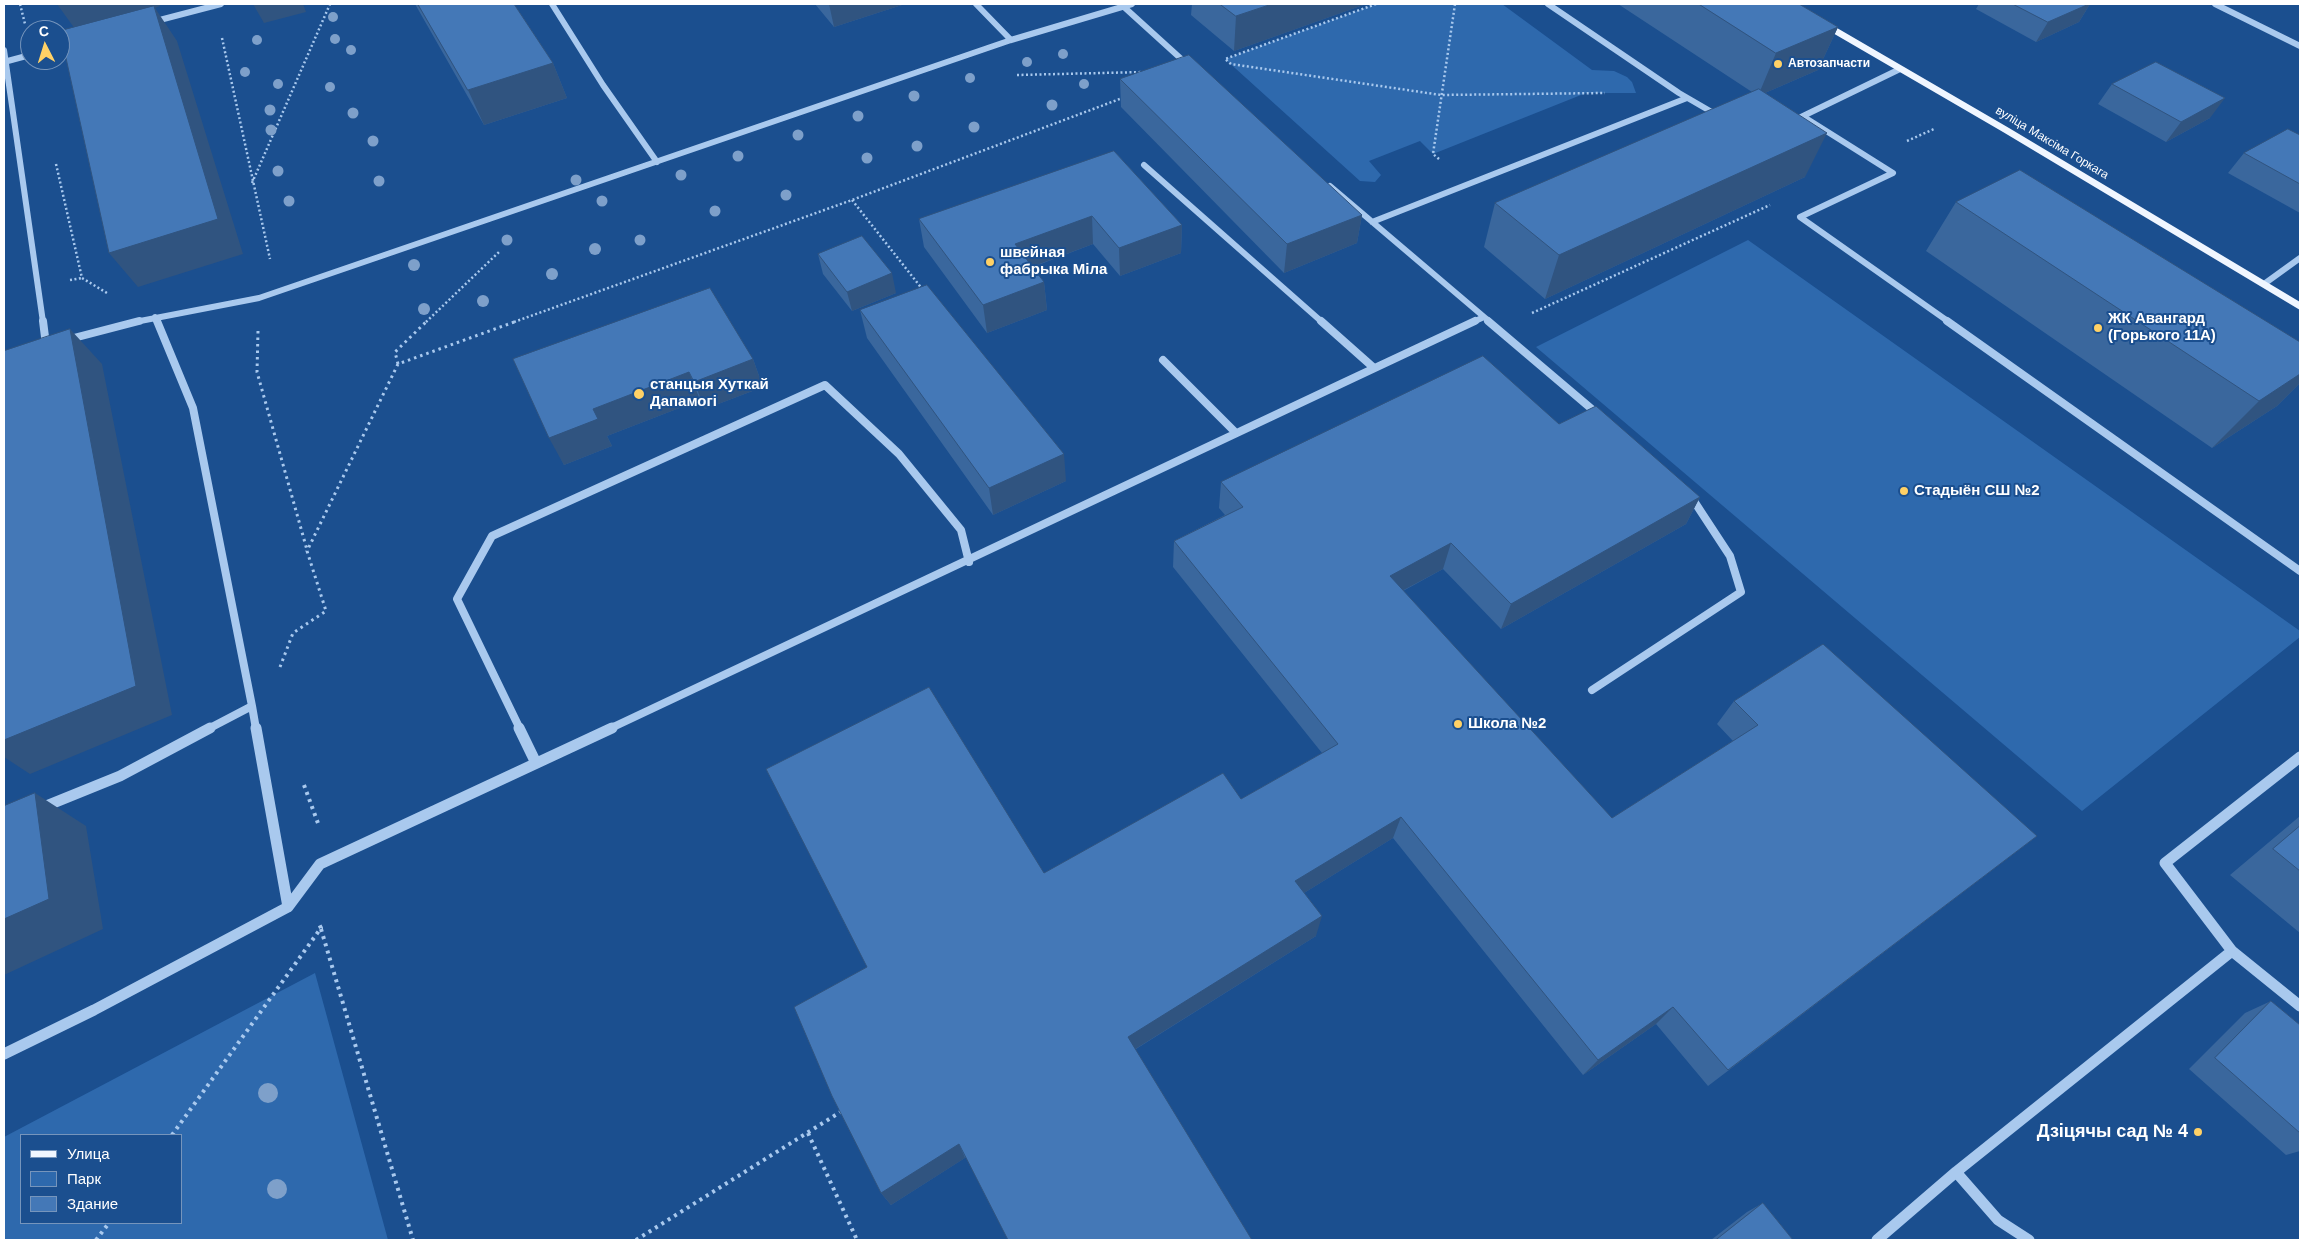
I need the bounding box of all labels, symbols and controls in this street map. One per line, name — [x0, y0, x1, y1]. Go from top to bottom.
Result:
north arrow — [20, 20, 70, 70]
text: С — [38, 23, 50, 39]
place label: Автозапчасти — [1788, 57, 1870, 71]
marker: Автозапчасти — [1772, 58, 1784, 70]
street label: вуліца Максіма Горкага — [1993, 103, 2111, 183]
place label: швейная фабрыка Міла — [1000, 244, 1107, 279]
marker: швейная фабрыка Міла — [984, 256, 996, 268]
place label: ЖК Авангард (Горького 11А) — [2108, 310, 2216, 345]
marker: ЖК Авангард (Горького 11А) — [2092, 322, 2104, 334]
place label: станцыя Хуткай Дапамогі — [650, 376, 769, 411]
marker: станцыя Хуткай Дапамогі — [632, 387, 646, 401]
place label: Стадыён СШ №2 — [1914, 482, 2040, 500]
marker: Стадыён СШ №2 — [1898, 485, 1910, 497]
place label: Школа №2 — [1468, 715, 1546, 733]
marker: Школа №2 — [1452, 718, 1464, 730]
place label: Дзіцячы сад № 4 — [2037, 1121, 2188, 1143]
marker: Дзіцячы сад № 4 — [2192, 1126, 2204, 1138]
legend — [20, 1134, 182, 1224]
text: Улица — [67, 1145, 110, 1162]
text: Парк — [67, 1170, 101, 1187]
text: Здание — [67, 1195, 118, 1212]

